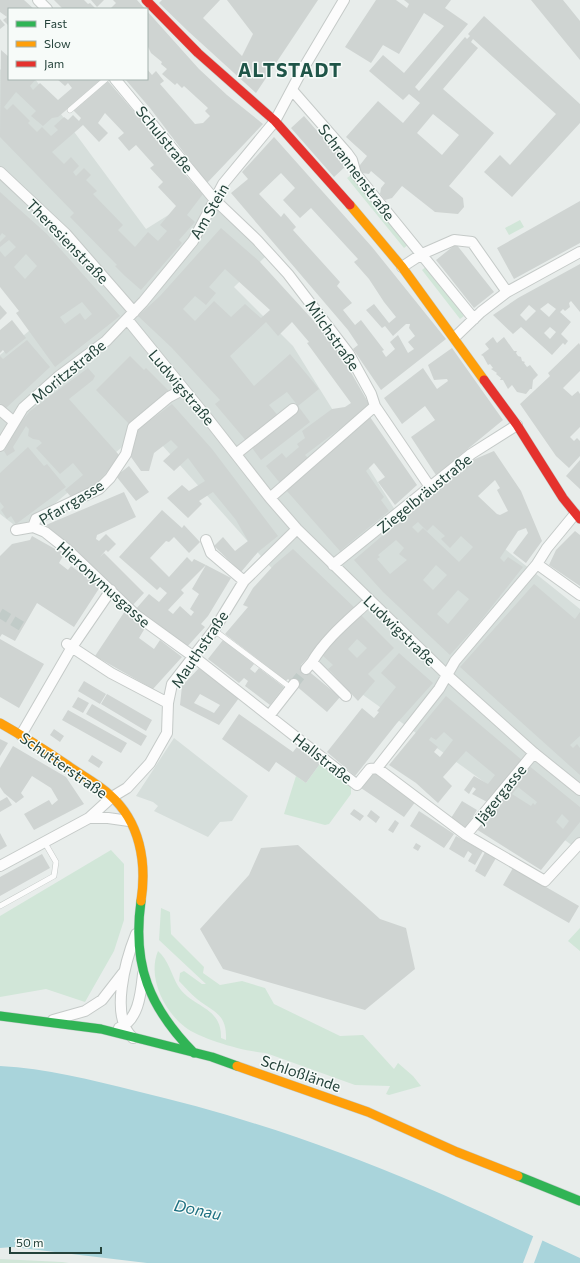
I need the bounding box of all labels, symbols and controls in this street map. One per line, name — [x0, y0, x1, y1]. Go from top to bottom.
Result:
legend — [8, 8, 148, 80]
text: Fast — [44, 16, 67, 30]
text: Slow — [44, 36, 71, 50]
text: Jam — [44, 56, 64, 71]
district label: ALTSTADT — [238, 58, 342, 81]
street label: Schulstraße — [133, 102, 197, 176]
street label: Schrannenstraße — [315, 120, 399, 224]
street label: Am Stein — [186, 180, 232, 242]
street label: Theresienstraße — [23, 195, 113, 287]
street label: Milchstraße — [302, 296, 364, 374]
street label: Moritzstraße — [27, 336, 109, 406]
street label: Ludwigstraße — [145, 345, 219, 429]
street label: Ziegelbräustraße — [373, 449, 475, 537]
street label: Pfarrgasse — [35, 476, 107, 528]
street label: Hieronymusgasse — [54, 537, 155, 631]
street label: Ludwigstraße — [360, 591, 440, 669]
street label: Mauthstraße — [167, 607, 231, 691]
street label: Schutterstraße — [17, 728, 111, 802]
street label: Hallstraße — [290, 729, 356, 787]
street label: Jägergasse — [471, 761, 530, 827]
street label: Schloßlände — [259, 1051, 343, 1095]
water label: Donau — [173, 1195, 223, 1223]
scale bar — [10, 1229, 101, 1255]
text: 50 m — [16, 1235, 44, 1249]

